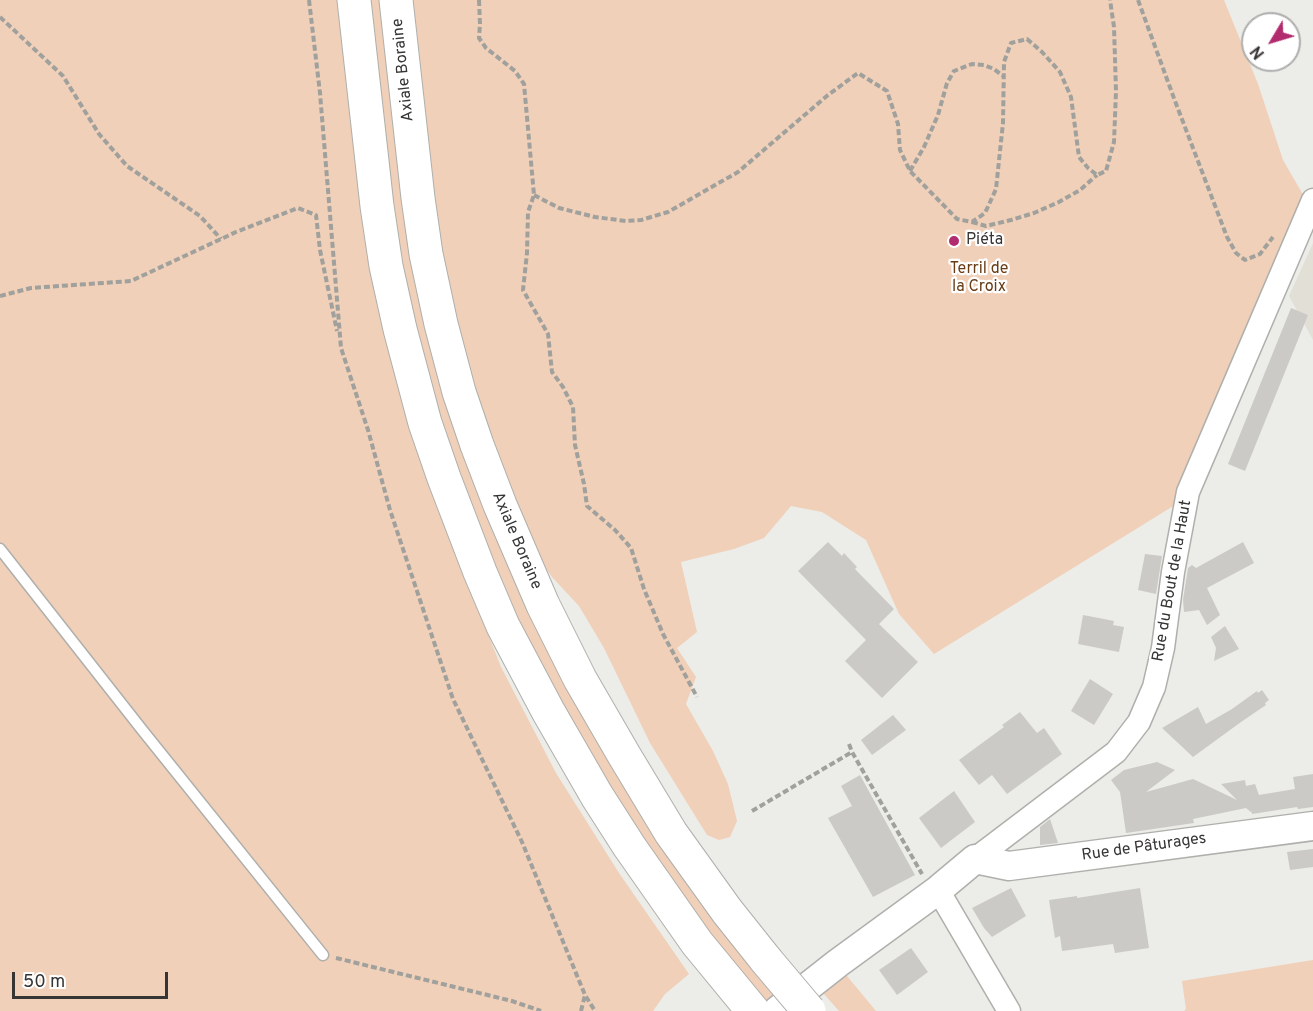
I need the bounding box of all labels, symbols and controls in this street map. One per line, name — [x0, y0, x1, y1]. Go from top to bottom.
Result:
north arrow — [1241, 12, 1301, 72]
street label: Axiale Boraine — [389, 17, 419, 123]
text: N — [1247, 41, 1270, 63]
place label: Piéta — [966, 231, 1003, 251]
marker: Piéta — [947, 234, 961, 248]
park label: Terril de la Croix — [950, 260, 1008, 298]
street label: Axiale Boraine — [487, 489, 545, 593]
street label: Rue du Bout de la Haut — [1149, 499, 1197, 663]
street label: Rue de Pâturages — [1081, 830, 1207, 866]
scale bar — [15, 960, 171, 998]
text: 50 m — [23, 971, 65, 994]

